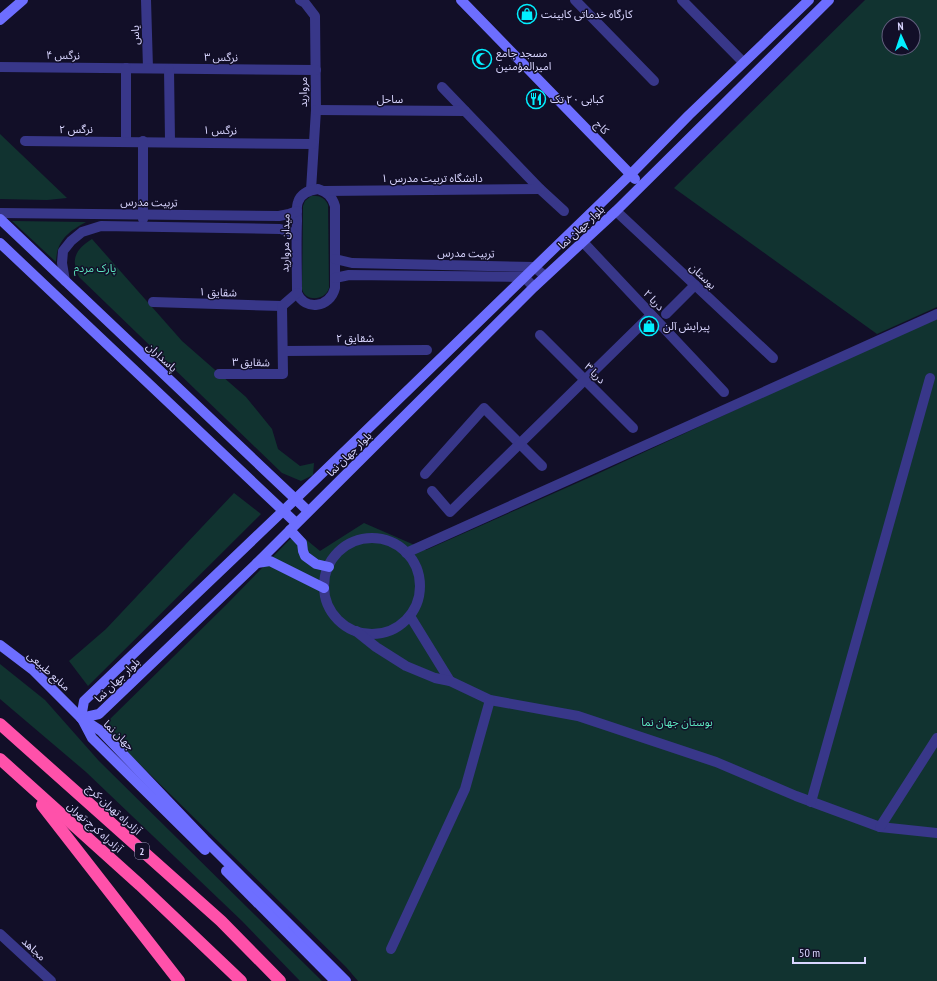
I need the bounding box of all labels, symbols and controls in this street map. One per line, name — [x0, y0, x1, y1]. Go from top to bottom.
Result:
shop icon: کارگاه خدماتی کابینت — [516, 3, 538, 25]
place label: کارگاه خدماتی کابینت — [541, 7, 633, 21]
north arrow — [881, 16, 921, 56]
text: N — [897, 19, 904, 33]
street label: یاس — [128, 25, 142, 45]
place label: مسجد جامع امیرالمؤمنین — [496, 46, 551, 73]
street label: نرگس ۴ — [46, 48, 80, 62]
mosque icon: مسجد جامع امیرالمؤمنین — [471, 48, 493, 70]
street label: نرگس ۳ — [204, 50, 238, 64]
street label: مروارید — [296, 77, 310, 107]
restaurant icon: کبابی ۲۰ تک — [525, 88, 547, 110]
street label: ساحل — [377, 92, 404, 106]
place label: کبابی ۲۰ تک — [550, 92, 604, 106]
street label: کاج — [591, 117, 612, 138]
street label: نرگس ۲ — [59, 122, 93, 136]
street label: نرگس ۱ — [203, 123, 237, 137]
street label: ۱ دانشگاه تربیت مدرس — [381, 171, 483, 185]
street label: تربیت مدرس — [120, 195, 178, 210]
street label: بلوار جهان نما — [555, 202, 607, 252]
street label: میدان مروارید — [277, 213, 293, 272]
street label: تربیت مدرس — [437, 246, 495, 261]
street label: بوستان — [687, 260, 719, 292]
park label: پارک مردم — [74, 261, 116, 276]
street label: شقایق ۱ — [199, 284, 238, 300]
street label: دریا ۲ — [641, 286, 667, 314]
shop icon: پیرایش آلن — [638, 315, 660, 337]
place label: پیرایش آلن — [663, 319, 710, 334]
street label: شقایق ۲ — [336, 331, 374, 345]
street label: پاسداران — [143, 339, 180, 376]
street label: شقایق ۳ — [232, 355, 271, 369]
street label: دریا ۳ — [581, 360, 608, 387]
street label: بلوار جهان نما — [324, 428, 375, 480]
street label: منابع طبیعی — [24, 648, 74, 695]
street label: بلوار جهان نما — [91, 655, 143, 705]
park label: بوستان جهان نما — [641, 715, 713, 729]
street label: جهان نما — [101, 717, 138, 753]
street label: آزادراه تهران-کرج — [83, 781, 145, 839]
street label: آزادراه کرج-تهران — [64, 799, 126, 857]
road number: 2 — [135, 843, 149, 859]
street label: مجاهد — [19, 934, 49, 964]
scale bar — [793, 939, 865, 965]
text: 50 m — [799, 945, 820, 960]

